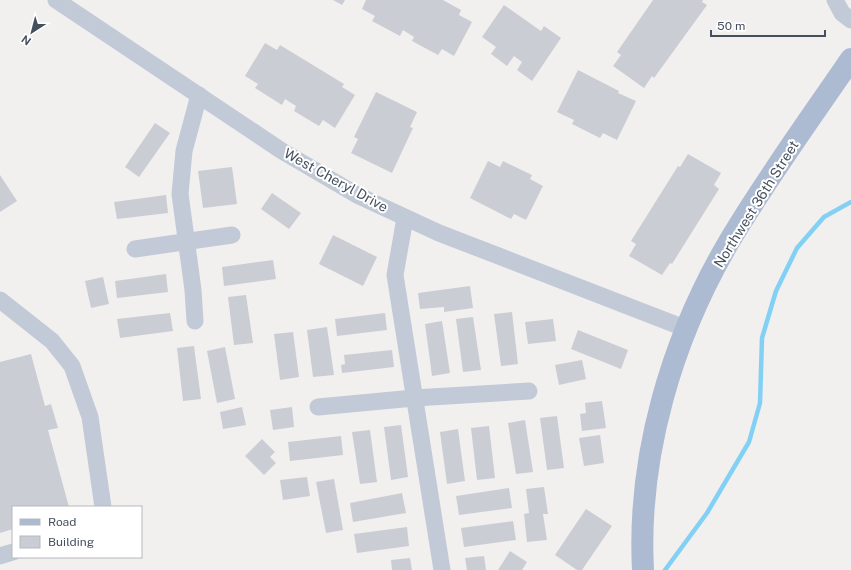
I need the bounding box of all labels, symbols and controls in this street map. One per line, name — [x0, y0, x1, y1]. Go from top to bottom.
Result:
north arrow — [12, 12, 52, 52]
scale bar — [711, 12, 825, 38]
text: 50 m — [717, 19, 745, 33]
text: N — [19, 33, 33, 47]
street label: Northwest 36th Street — [710, 138, 802, 270]
street label: West Cheryl Drive — [281, 145, 391, 215]
legend — [12, 506, 142, 558]
text: Road — [48, 515, 76, 529]
text: Building — [48, 535, 94, 549]

